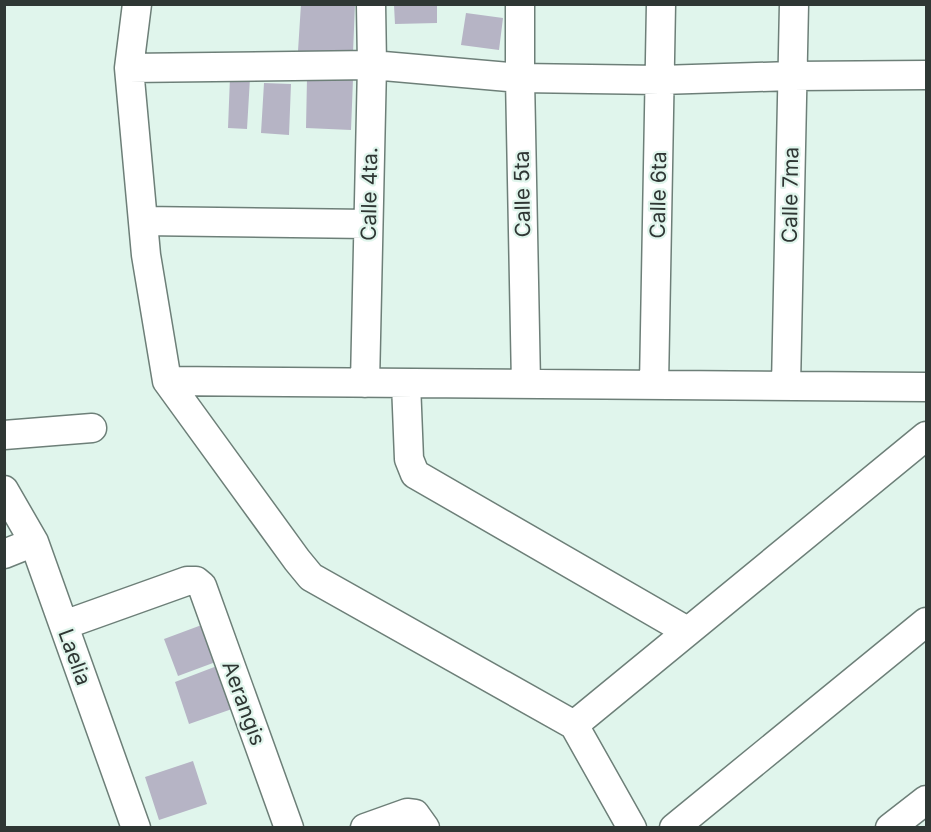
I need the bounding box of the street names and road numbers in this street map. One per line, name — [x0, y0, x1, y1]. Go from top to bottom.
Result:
street label: Calle 4ta. — [356, 147, 382, 241]
street label: Calle 7ma — [777, 147, 803, 243]
street label: Calle 5ta — [509, 150, 535, 238]
street label: Calle 6ta — [645, 151, 671, 239]
street label: Laelia — [53, 626, 97, 688]
street label: Aerangis — [217, 657, 271, 749]

